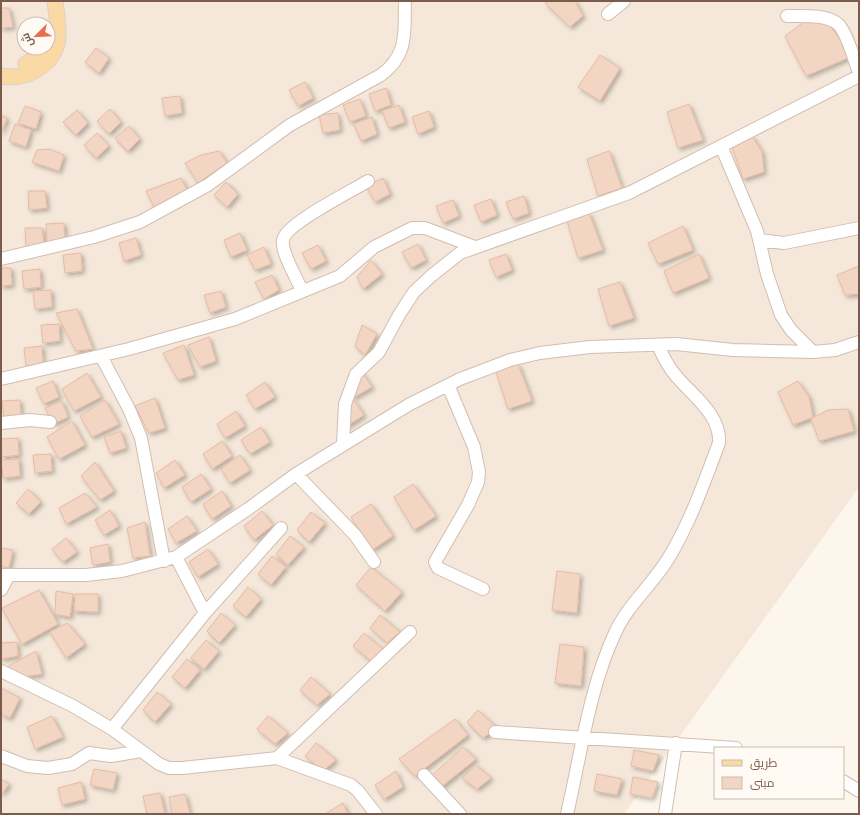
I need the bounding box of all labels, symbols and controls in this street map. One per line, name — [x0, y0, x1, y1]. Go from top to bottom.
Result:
north arrow — [16, 16, 56, 56]
text: ش — [18, 31, 36, 49]
legend — [714, 747, 844, 799]
text: طريق — [750, 755, 778, 770]
text: مبنى — [750, 775, 775, 790]

